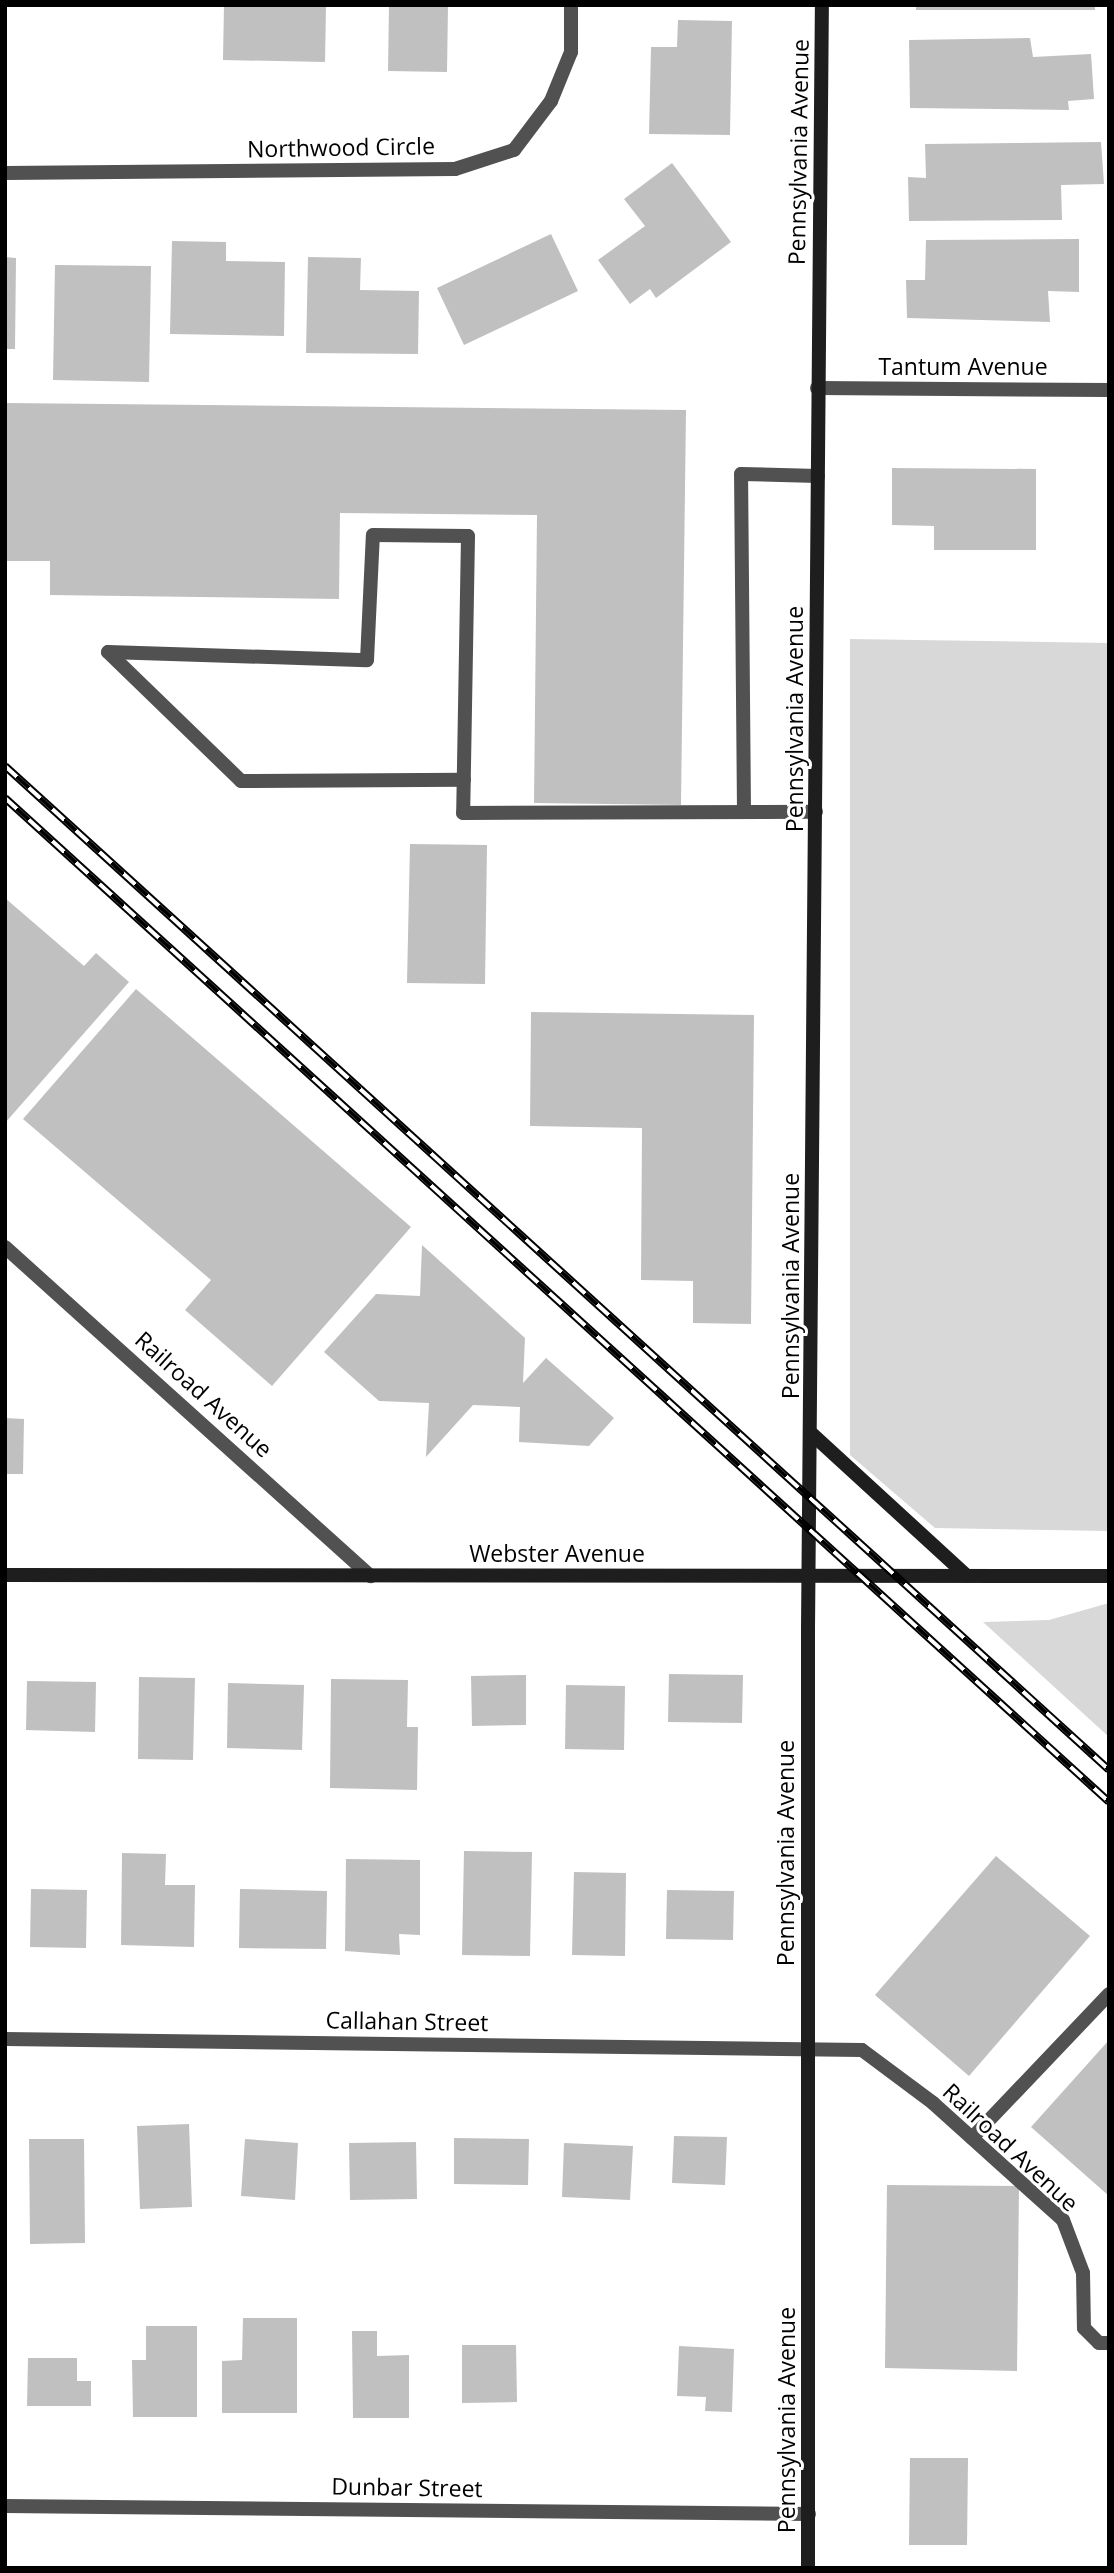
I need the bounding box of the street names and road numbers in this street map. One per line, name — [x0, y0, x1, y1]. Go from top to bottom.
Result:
street label: Pennsylvania Avenue — [782, 39, 814, 265]
street label: Northwood Circle — [247, 132, 435, 162]
street label: Tantum Avenue — [878, 352, 1048, 380]
street label: Pennsylvania Avenue — [780, 606, 808, 832]
street label: Pennsylvania Avenue — [776, 1173, 804, 1399]
street label: Railroad Avenue — [130, 1325, 278, 1463]
street label: Webster Avenue — [469, 1539, 645, 1567]
street label: Pennsylvania Avenue — [771, 1740, 799, 1966]
street label: Callahan Street — [325, 2006, 489, 2036]
street label: Railroad Avenue — [938, 2077, 1084, 2217]
street label: Pennsylvania Avenue — [772, 2307, 800, 2533]
street label: Dunbar Street — [331, 2472, 483, 2502]

